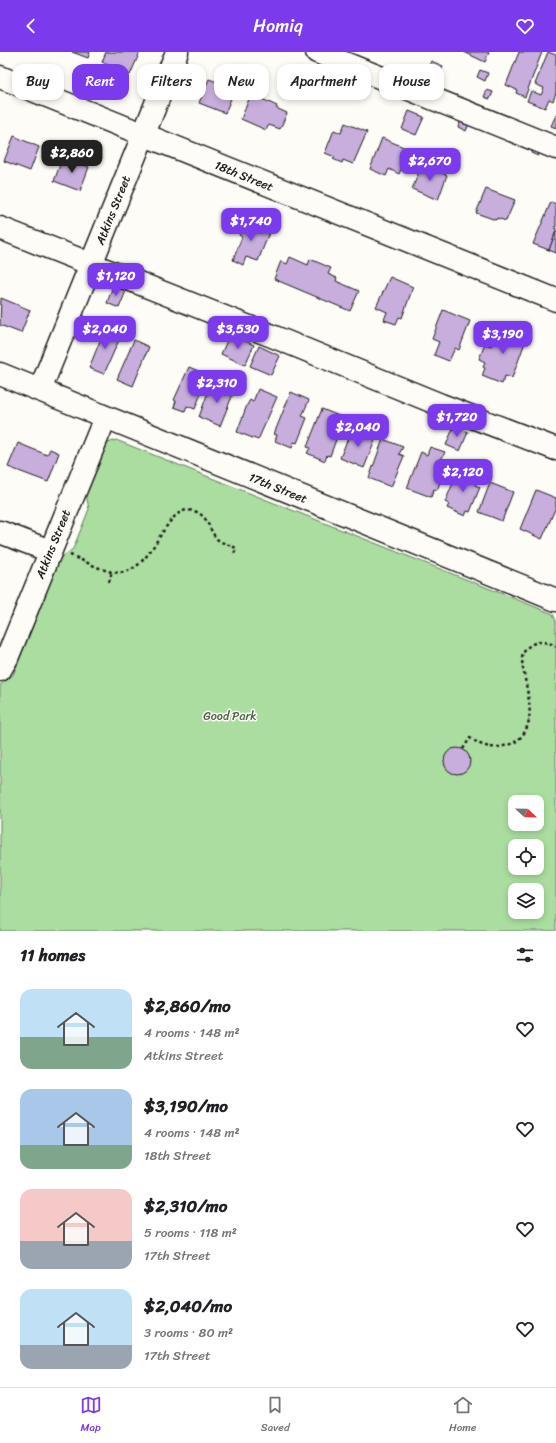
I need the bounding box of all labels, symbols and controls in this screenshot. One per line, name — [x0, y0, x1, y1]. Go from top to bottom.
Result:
text: Homiq — [253, 10, 303, 42]
icon: back — [20, 15, 42, 37]
icon: heart — [514, 15, 536, 37]
chip: Buy — [12, 64, 64, 100]
chip: Rent — [72, 64, 129, 100]
chip: Filters — [137, 64, 206, 100]
chip: New — [214, 64, 269, 100]
chip: Apartment — [277, 64, 371, 100]
chip: House — [379, 64, 444, 100]
pin: $2,860 — [39, 140, 105, 174]
text: $2,860 — [50, 141, 94, 164]
pin: $2,670 — [397, 148, 463, 182]
text: $2,670 — [409, 149, 451, 172]
street label: 18th Street — [211, 154, 277, 198]
street label: Atkins Street — [89, 172, 137, 249]
pin: $1,740 — [218, 208, 284, 242]
text: $1,740 — [230, 209, 272, 232]
pin: $1,120 — [83, 263, 149, 297]
text: $1,120 — [96, 264, 136, 287]
pin: $2,040 — [72, 316, 138, 350]
pin: $3,530 — [205, 316, 271, 350]
text: $2,040 — [83, 317, 127, 340]
text: $3,530 — [217, 317, 259, 340]
pin: $3,190 — [470, 321, 536, 355]
text: $3,190 — [482, 322, 524, 345]
pin: $2,310 — [184, 370, 250, 404]
text: $2,310 — [197, 371, 237, 394]
pin: $1,720 — [424, 404, 490, 438]
text: $1,720 — [437, 405, 477, 428]
pin: $2,040 — [325, 414, 391, 448]
text: $2,040 — [336, 415, 380, 438]
pin: $2,120 — [430, 459, 496, 493]
text: $2,120 — [442, 460, 484, 483]
street label: 17th Street — [245, 466, 311, 510]
street label: Atkins Street — [29, 506, 77, 583]
park label: Good Park — [203, 705, 257, 727]
north arrow — [508, 795, 544, 831]
map controls — [508, 795, 544, 919]
button: locate — [508, 839, 544, 875]
button: layers — [508, 883, 544, 919]
text: 11 homes — [20, 940, 85, 970]
icon: filters — [514, 944, 536, 966]
text: $2,860/mo — [144, 991, 231, 1021]
icon: home — [52, 1005, 100, 1053]
icon: heart — [514, 1018, 536, 1040]
text: 4 rooms · 148 m² — [144, 1021, 240, 1044]
text: Atkins Street — [144, 1044, 223, 1067]
text: $3,190/mo — [144, 1091, 228, 1121]
icon: home — [52, 1105, 100, 1153]
icon: heart — [514, 1118, 536, 1140]
text: 4 rooms · 148 m² — [144, 1121, 240, 1144]
text: 18th Street — [144, 1144, 211, 1167]
text: $2,310/mo — [144, 1191, 227, 1221]
icon: home — [52, 1205, 100, 1253]
icon: heart — [514, 1218, 536, 1240]
text: 5 rooms · 118 m² — [144, 1221, 237, 1244]
text: 17th Street — [144, 1244, 211, 1267]
text: $2,040/mo — [144, 1291, 232, 1321]
icon: home — [52, 1305, 100, 1353]
icon: heart — [514, 1318, 536, 1340]
text: 3 rooms · 80 m² — [144, 1321, 233, 1344]
text: 17th Street — [144, 1344, 211, 1367]
tab: Map — [80, 1394, 102, 1437]
tab: Saved — [261, 1394, 290, 1437]
tab: Home — [449, 1394, 476, 1437]

